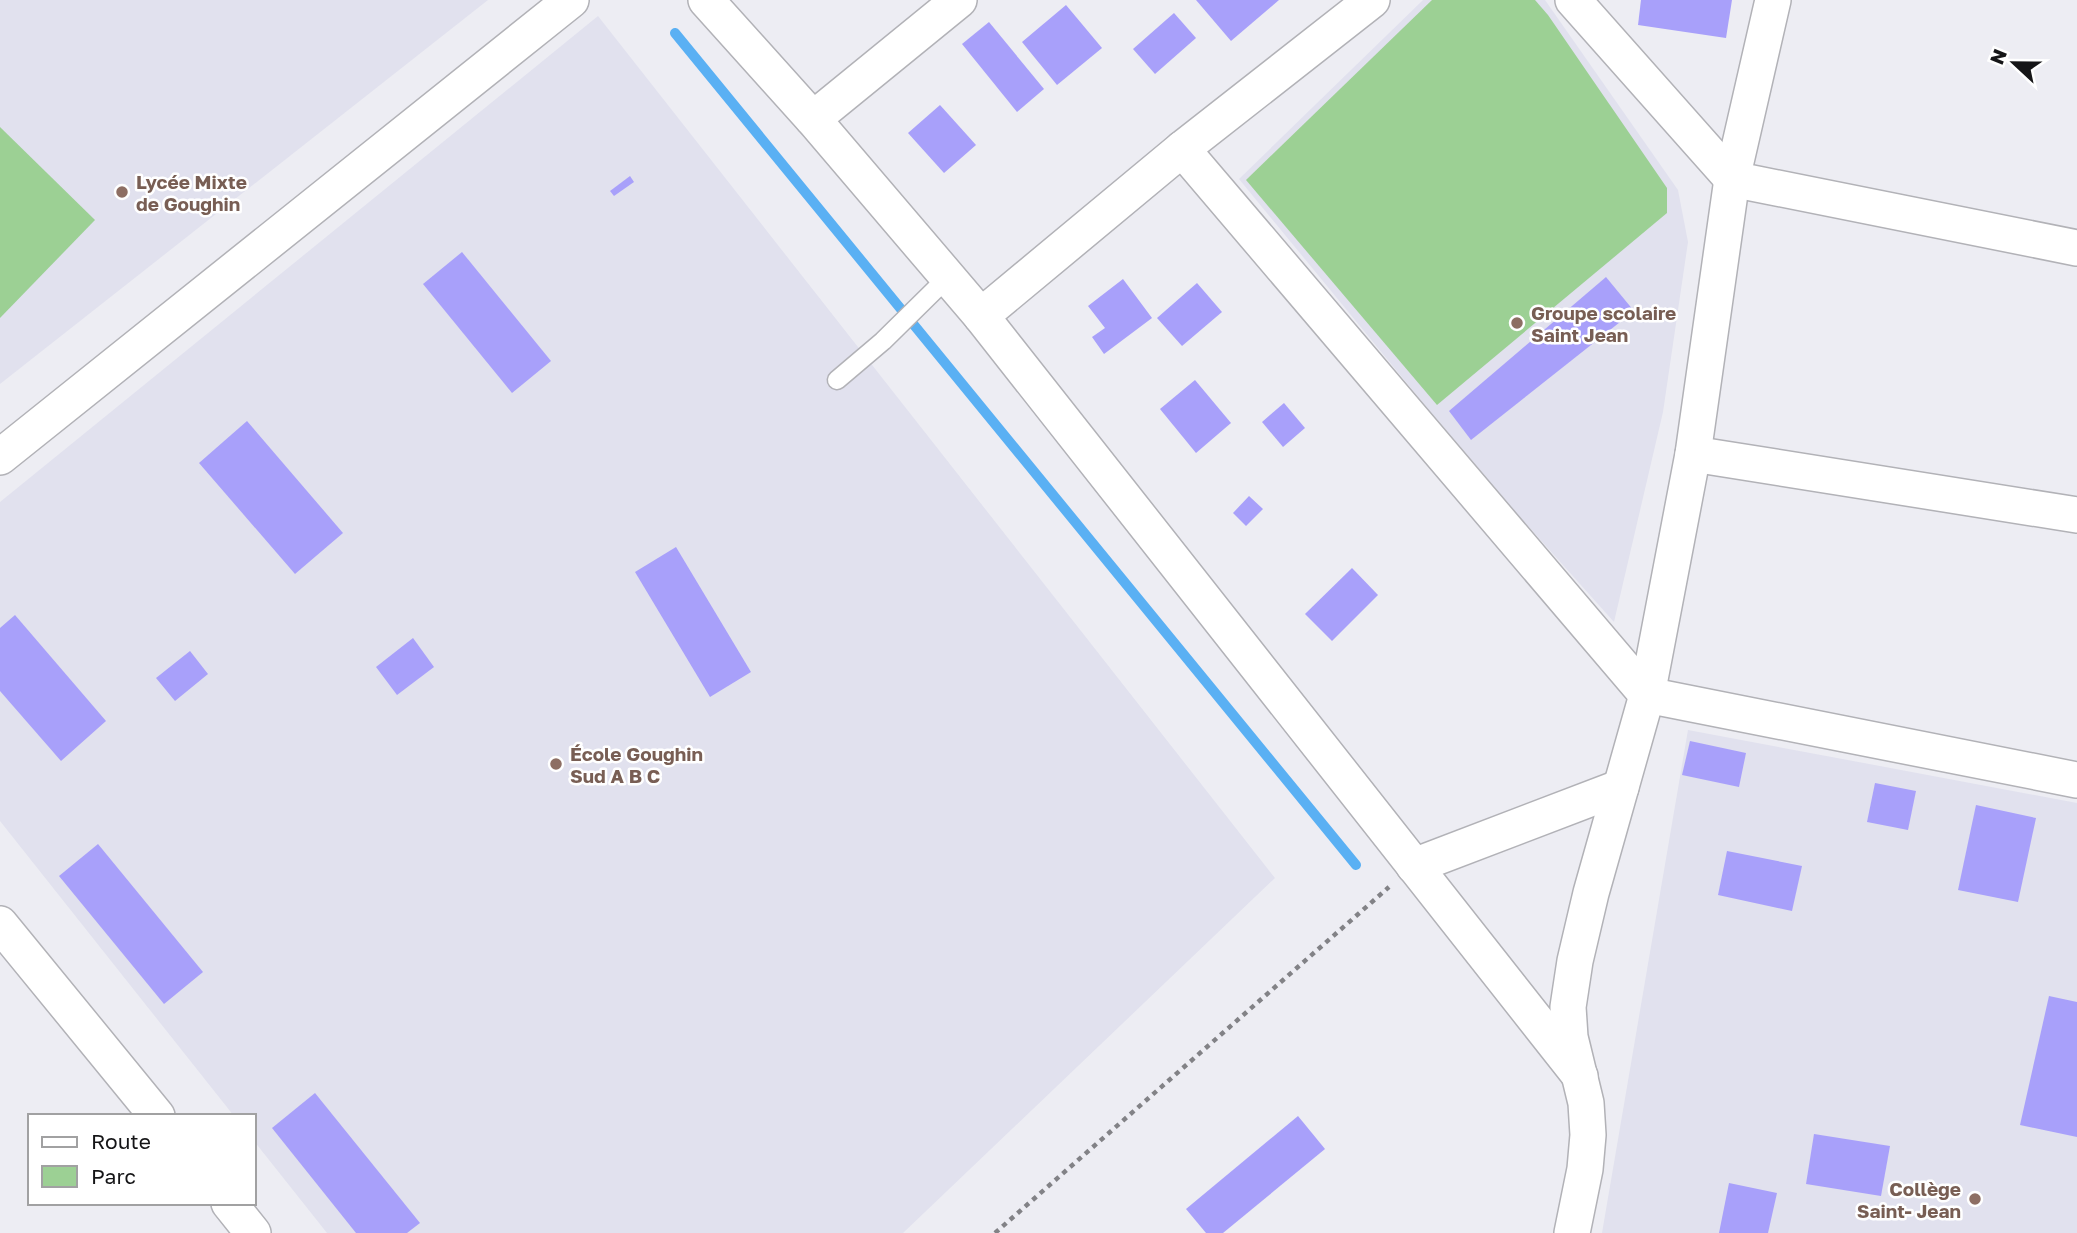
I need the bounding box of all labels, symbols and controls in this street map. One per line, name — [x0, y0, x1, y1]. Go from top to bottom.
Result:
north arrow — [1979, 28, 2049, 98]
text: N — [1984, 45, 2011, 67]
place label: Lycée Mixte de Goughin — [136, 170, 247, 215]
marker: Lycée Mixte de Goughin — [114, 184, 130, 200]
place label: Groupe scolaire Saint Jean — [1531, 301, 1676, 346]
marker: Groupe scolaire Saint Jean — [1509, 315, 1525, 331]
place label: École Goughin Sud A B C — [570, 742, 703, 787]
marker: École Goughin Sud A B C — [548, 756, 564, 772]
legend — [28, 1114, 256, 1205]
text: Route — [91, 1128, 151, 1154]
text: Parc — [91, 1163, 136, 1189]
place label: Collège Saint- Jean — [1857, 1177, 1961, 1222]
marker: Collège Saint- Jean — [1967, 1191, 1983, 1207]

